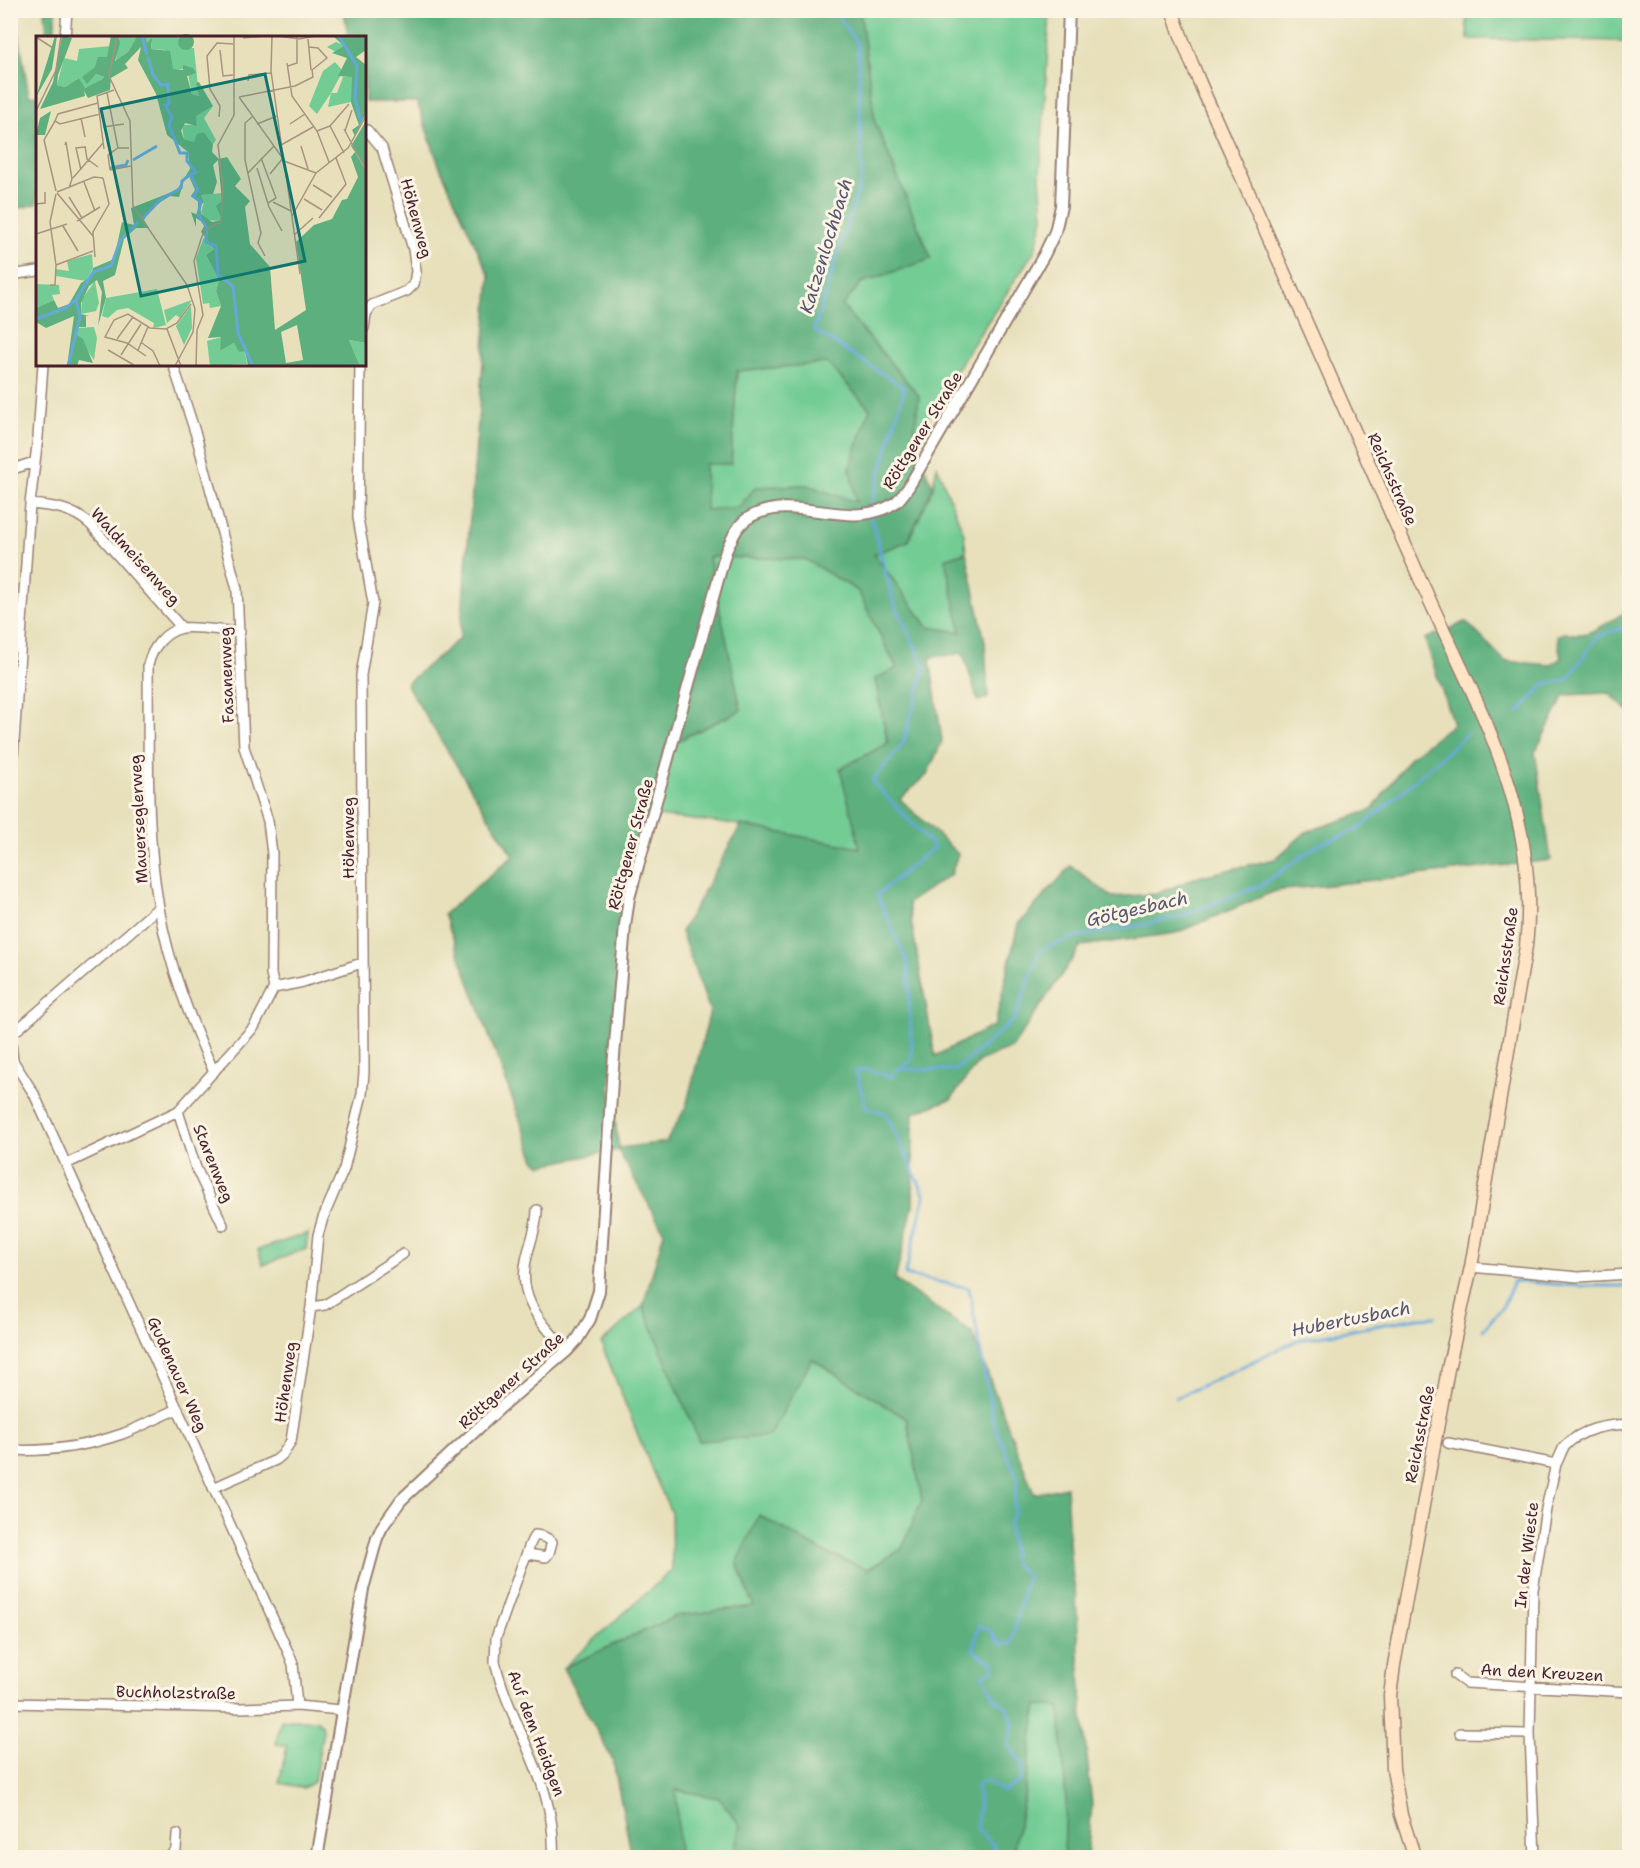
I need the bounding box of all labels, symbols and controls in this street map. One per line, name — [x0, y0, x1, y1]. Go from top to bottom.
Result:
inset map — [36, 36, 366, 366]
water label: Katzenlochbach — [794, 175, 858, 317]
street label: Höhenweg — [396, 176, 437, 261]
street label: Röttgener Straße — [878, 367, 967, 493]
street label: Reichsstraße — [1363, 430, 1422, 529]
street label: Waldmeisenweg — [86, 503, 185, 610]
street label: Fasanenweg — [214, 626, 239, 724]
street label: Mauerseglerweg — [125, 754, 152, 884]
street label: Röttgener Straße — [603, 776, 658, 912]
street label: Höhenweg — [338, 797, 359, 879]
water label: Götgesbach — [1084, 886, 1190, 932]
street label: Reichsstraße — [1488, 905, 1523, 1007]
street label: Starenweg — [188, 1121, 239, 1206]
water label: Hubertusbach — [1289, 1296, 1413, 1342]
street label: Gudenauer Weg — [143, 1313, 212, 1435]
street label: Röttgener Straße — [454, 1327, 569, 1433]
street label: Höhenweg — [269, 1340, 302, 1424]
street label: Reichsstraße — [1400, 1383, 1439, 1485]
street label: In der Wieste — [1510, 1501, 1543, 1609]
street label: An den Kreuzen — [1480, 1659, 1604, 1686]
street label: Auf dem Heidgen — [503, 1667, 570, 1799]
street label: Buchholzstraße — [116, 1681, 236, 1704]

